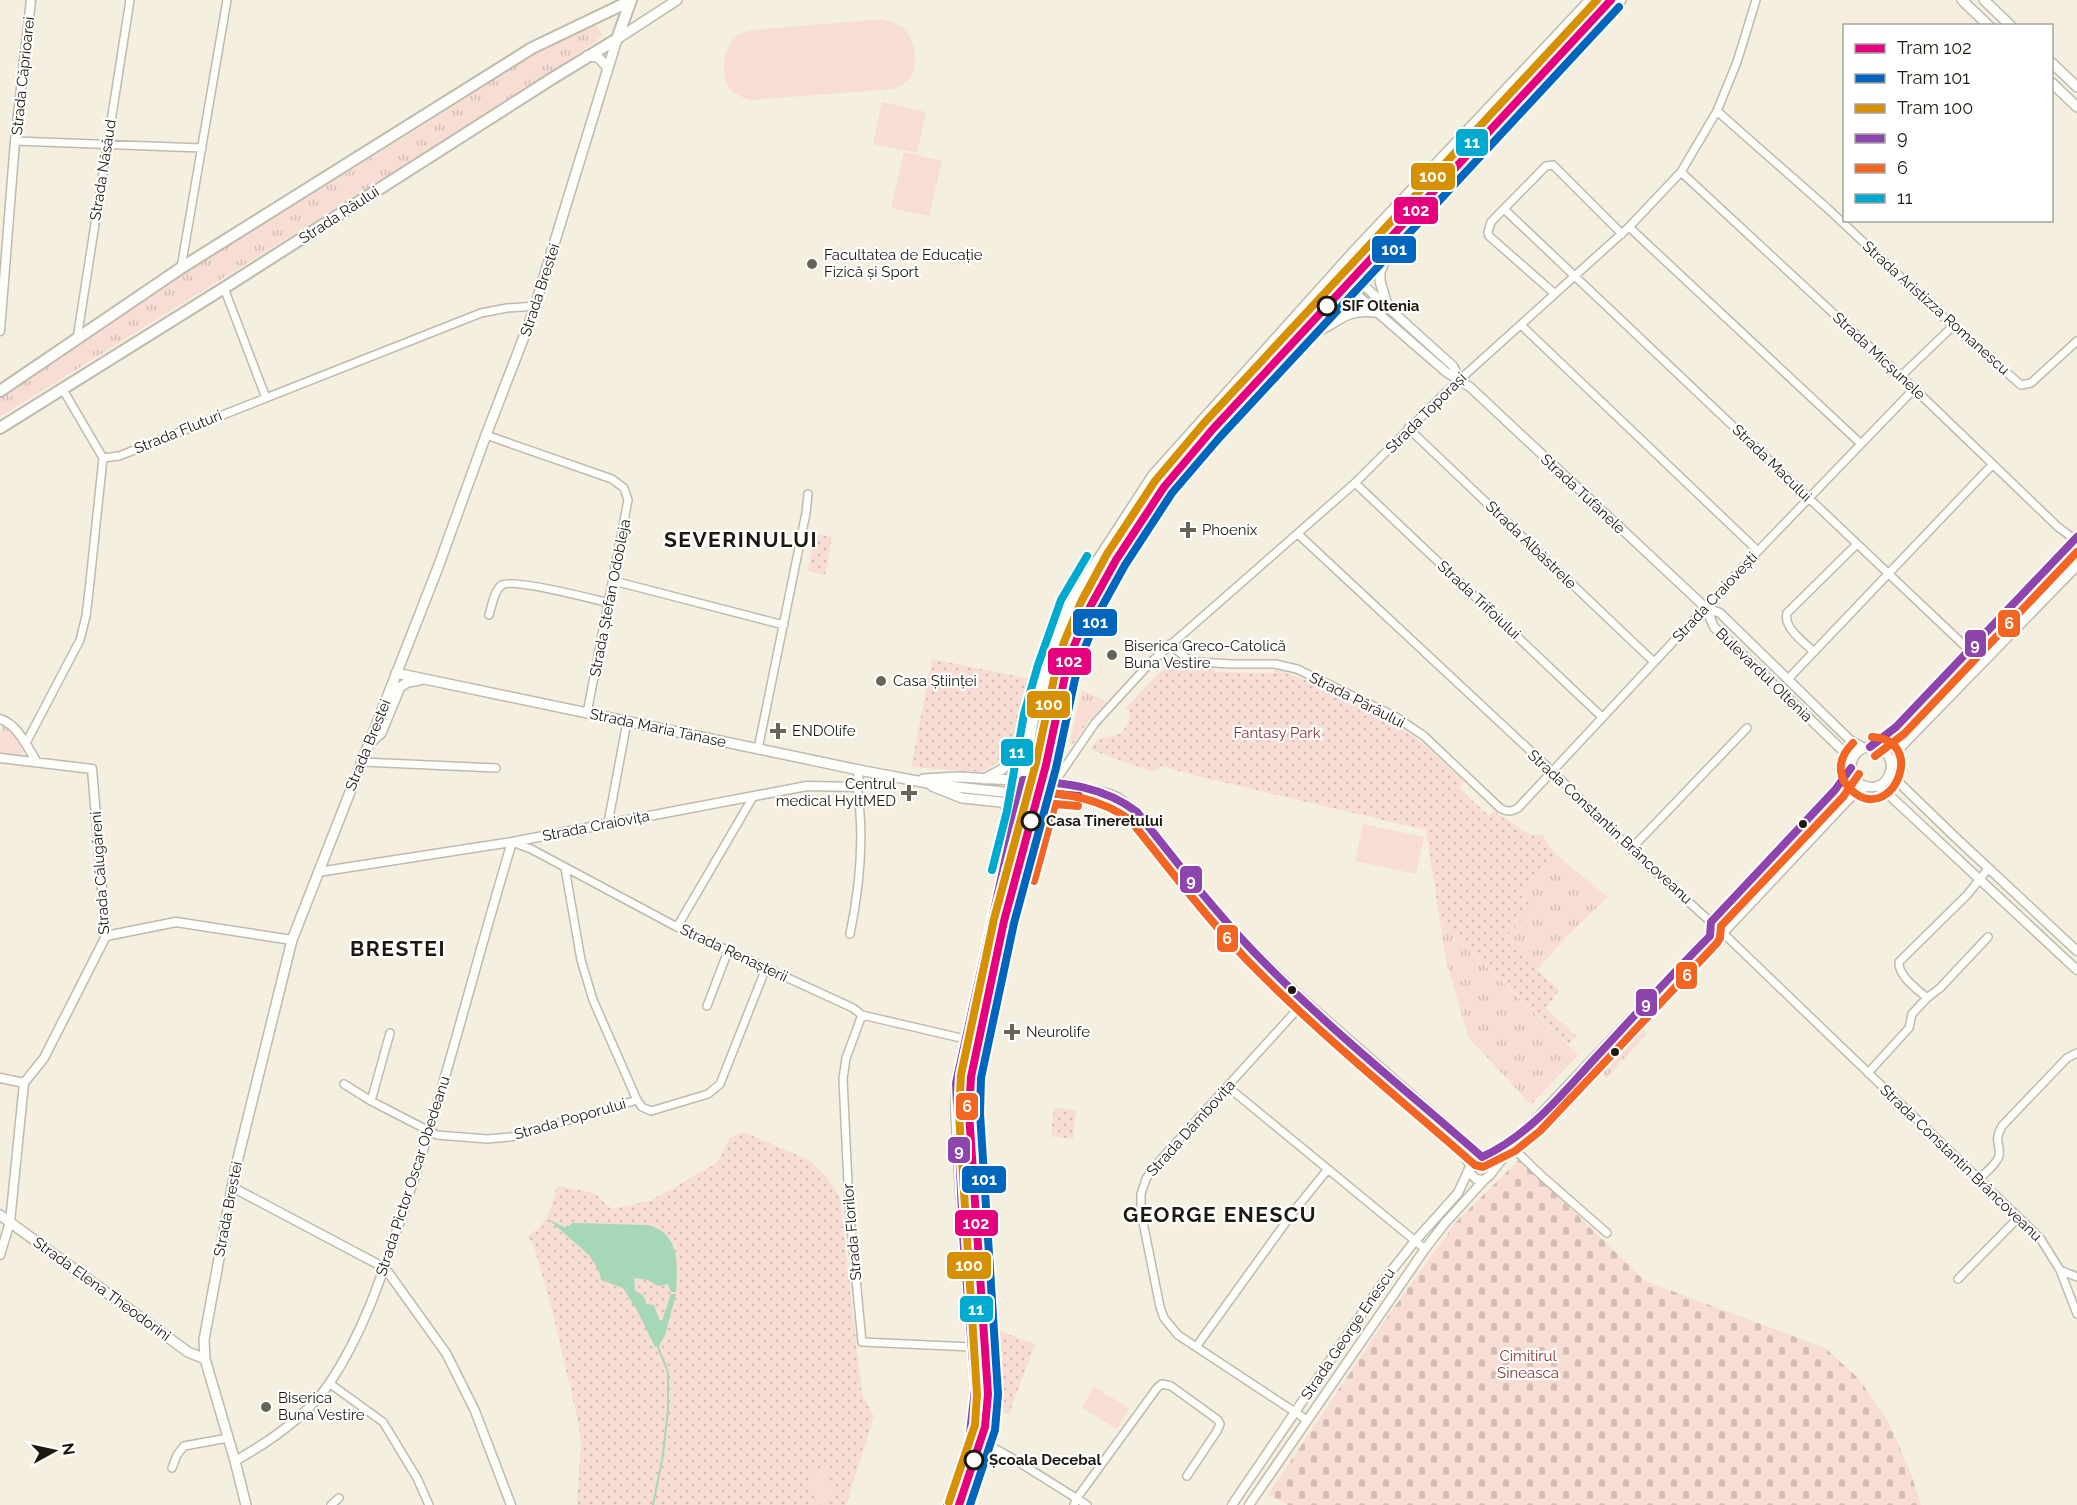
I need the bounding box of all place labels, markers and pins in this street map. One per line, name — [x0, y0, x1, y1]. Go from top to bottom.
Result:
place label: Facultatea de Educație Fizică și Sport — [824, 246, 983, 281]
marker: Facultatea de Educație Fizică și Sport — [805, 257, 819, 271]
marker: SIF Oltenia — [1317, 296, 1337, 316]
place label: SIF Oltenia — [1342, 297, 1420, 315]
marker: Phoenix — [1179, 521, 1197, 539]
place label: Phoenix — [1202, 521, 1258, 539]
place label: Biserica Greco-Catolică Buna Vestire — [1124, 637, 1286, 672]
marker: Biserica Greco-Catolică Buna Vestire — [1105, 648, 1119, 662]
place label: Casa Științei — [893, 672, 977, 690]
marker: Casa Științei — [874, 674, 888, 688]
marker: ENDOlife — [769, 722, 787, 740]
place label: ENDOlife — [792, 722, 856, 740]
place label: Centrul medical HyltMED — [776, 775, 897, 810]
marker: Centrul medical HyltMED — [900, 784, 918, 802]
marker: Casa Tineretului — [1021, 811, 1041, 831]
place label: Casa Tineretului — [1046, 812, 1163, 830]
unlabelled marker — [1797, 818, 1809, 830]
unlabelled marker — [1286, 984, 1298, 996]
marker: Neurolife — [1003, 1023, 1021, 1041]
place label: Neurolife — [1026, 1023, 1090, 1041]
unlabelled marker — [1609, 1046, 1621, 1058]
place label: Biserica Buna Vestire — [278, 1389, 365, 1424]
marker: Biserica Buna Vestire — [259, 1400, 273, 1414]
marker: Școala Decebal — [964, 1450, 984, 1470]
place label: Școala Decebal — [989, 1451, 1101, 1469]

